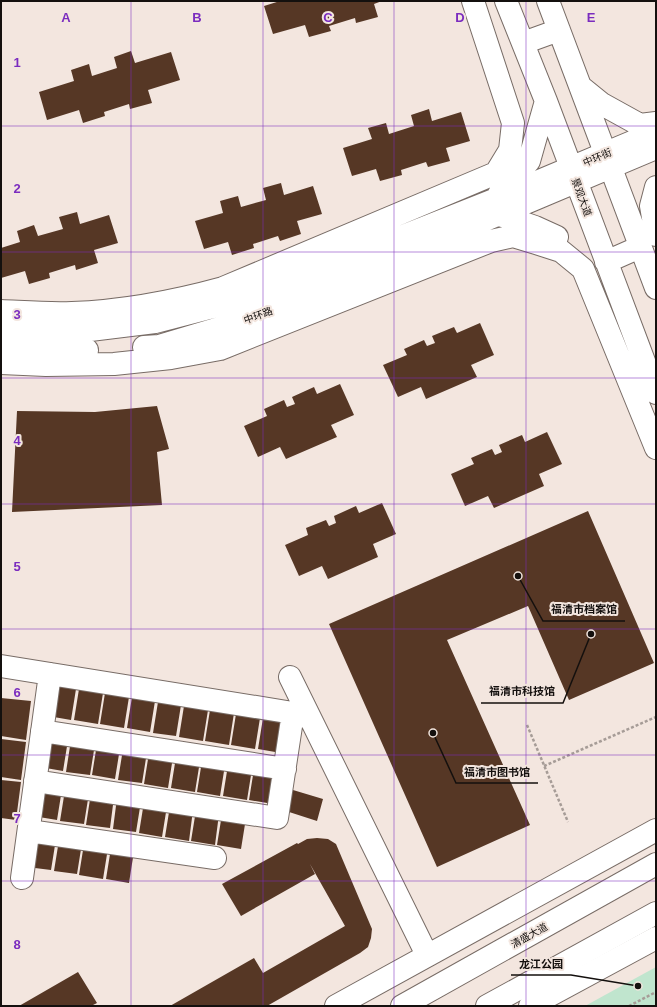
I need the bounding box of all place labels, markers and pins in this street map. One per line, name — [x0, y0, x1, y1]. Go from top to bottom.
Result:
callout: 福清市档案馆 — [543, 598, 625, 621]
callout: 福清市科技馆 — [481, 680, 563, 703]
callout: 福清市图书馆 — [456, 760, 538, 783]
callout: 龙江公园 — [511, 952, 571, 975]

